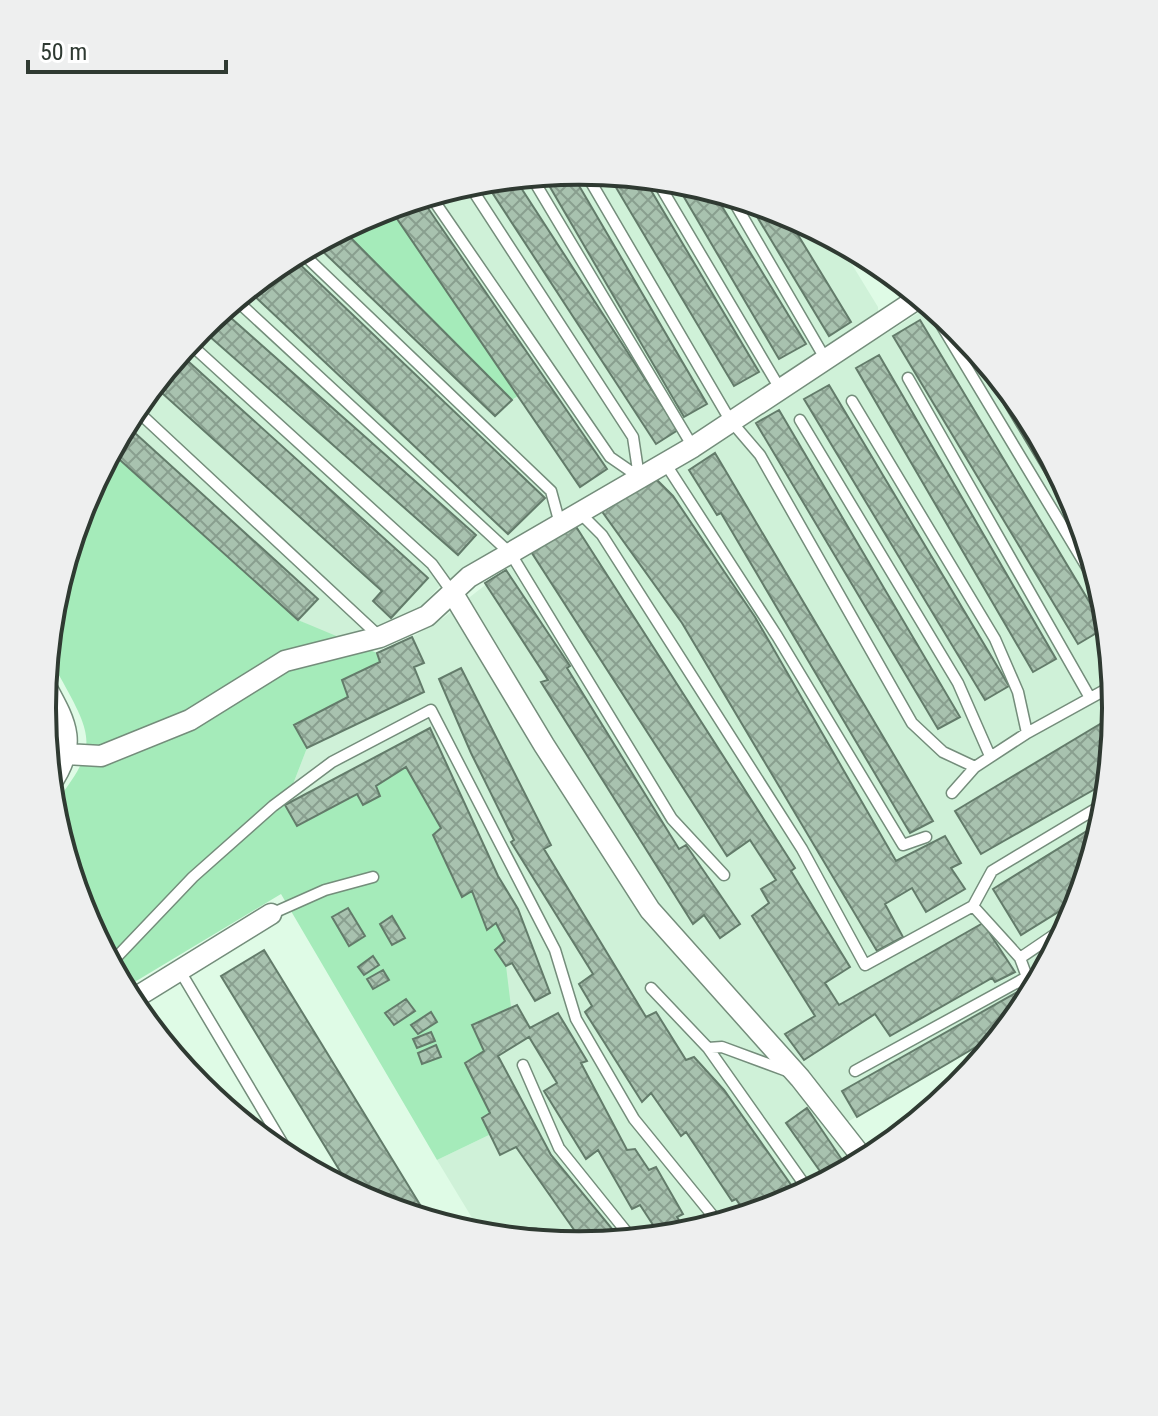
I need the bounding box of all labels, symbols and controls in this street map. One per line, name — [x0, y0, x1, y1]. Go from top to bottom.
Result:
scale bar — [28, 24, 226, 74]
text: 50 m — [40, 38, 87, 66]

